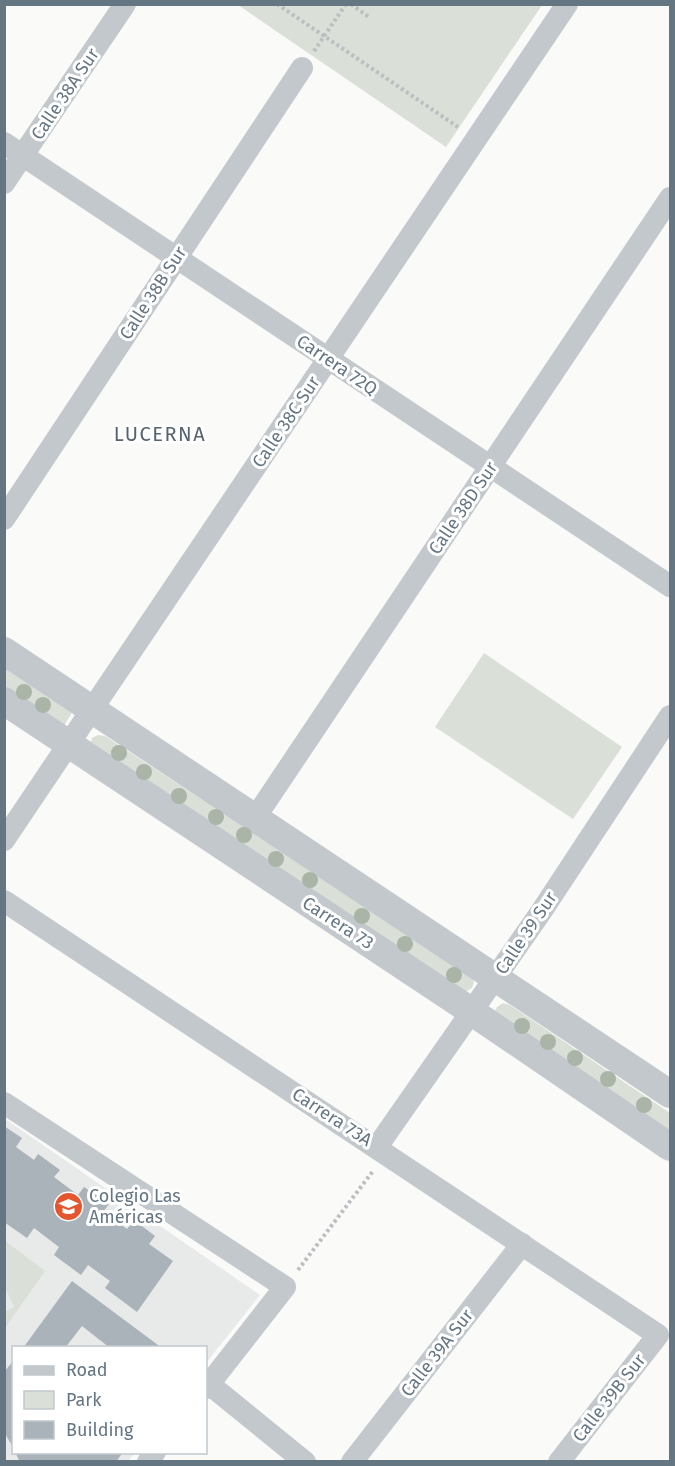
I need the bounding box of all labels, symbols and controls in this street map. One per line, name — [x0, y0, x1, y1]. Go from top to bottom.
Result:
street label: Calle 38A Sur — [26, 44, 104, 144]
street label: Calle 38B Sur — [115, 242, 191, 344]
street label: Carrera 72Q — [292, 330, 382, 400]
street label: Calle 38C Sur — [247, 372, 325, 472]
district label: LUCERNA — [114, 422, 206, 446]
street label: Calle 38D Sur — [424, 457, 502, 559]
street label: Calle 39 Sur — [490, 888, 562, 978]
street label: Carrera 73 — [298, 892, 378, 954]
street label: Carrera 73A — [288, 1083, 377, 1151]
place label: Colegio Las Américas — [89, 1185, 181, 1228]
school or university icon: Colegio Las Américas — [52, 1190, 84, 1222]
street label: Calle 39A Sur — [396, 1305, 478, 1401]
legend — [12, 1346, 207, 1454]
street label: Calle 39B Sur — [568, 1350, 650, 1446]
text: Road — [66, 1359, 108, 1381]
text: Park — [66, 1389, 102, 1411]
text: Building — [66, 1419, 134, 1441]

